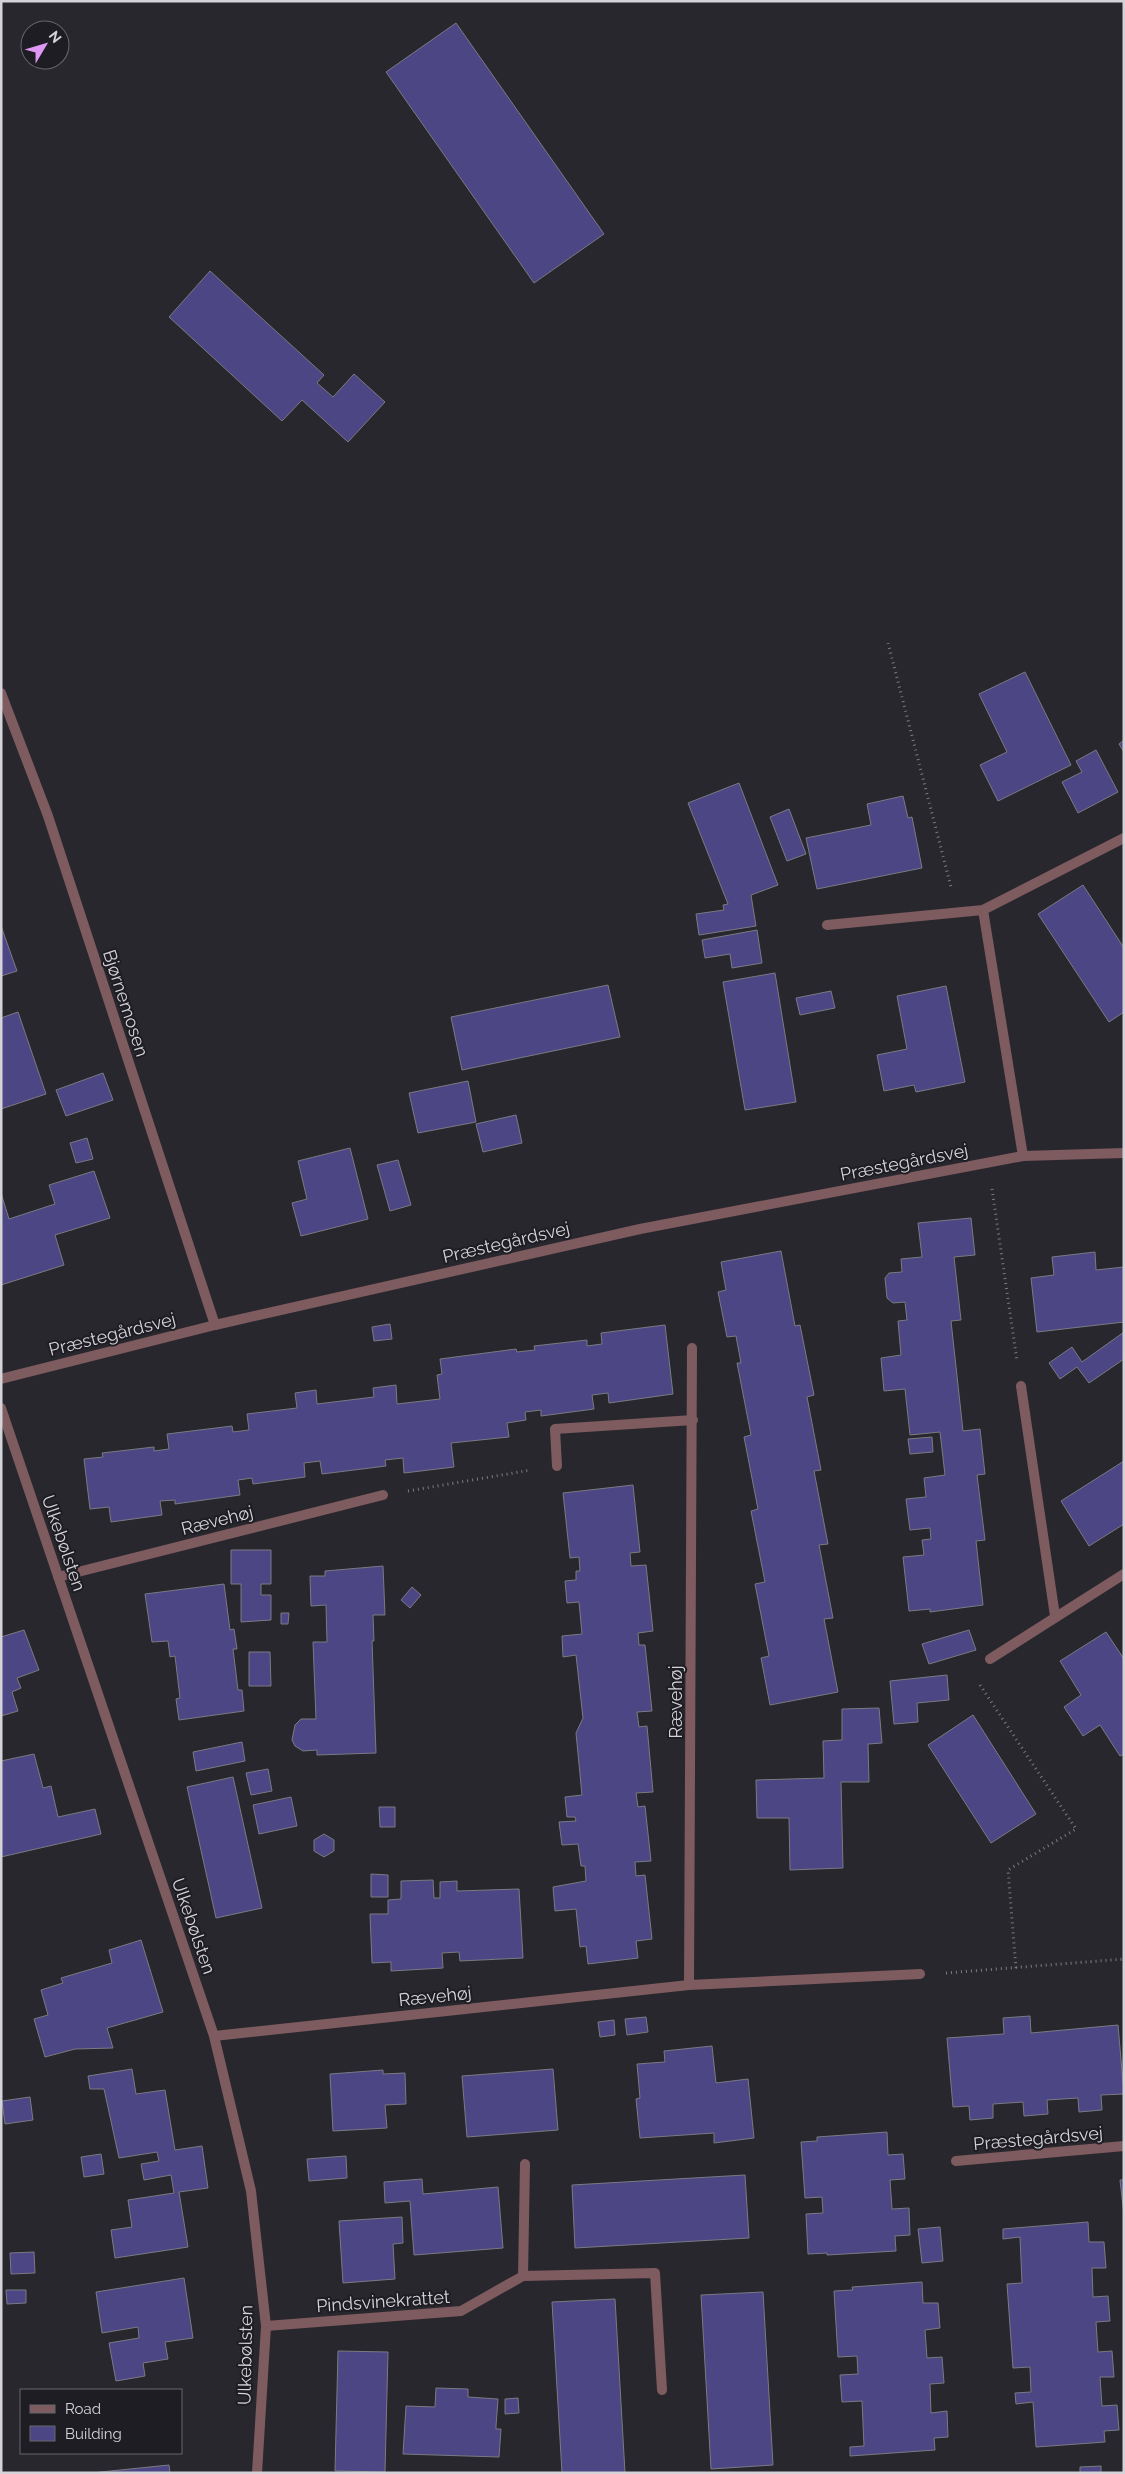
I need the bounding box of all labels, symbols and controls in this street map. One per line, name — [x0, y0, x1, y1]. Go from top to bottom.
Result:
north arrow — [20, 20, 70, 70]
text: N — [46, 28, 65, 46]
street label: Bjørnemosen — [99, 947, 153, 1059]
street label: Præstegårdsvej — [838, 1139, 970, 1185]
street label: Præstegårdsvej — [440, 1217, 572, 1267]
street label: Præstegårdsvej — [46, 1308, 178, 1360]
street label: Ulkebølsten — [38, 1492, 90, 1594]
street label: Rævehøj — [179, 1501, 255, 1539]
street label: Rævehøj — [665, 1665, 686, 1739]
street label: Ulkebølsten — [168, 1875, 220, 1977]
street label: Rævehøj — [397, 1982, 473, 2010]
street label: Præstegårdsvej — [972, 2122, 1104, 2154]
street label: Pindsvinekrattet — [315, 2286, 451, 2316]
street label: Ulkebølsten — [234, 2305, 256, 2405]
legend — [20, 2389, 182, 2454]
text: Road — [65, 2400, 101, 2418]
text: Building — [65, 2425, 122, 2443]

